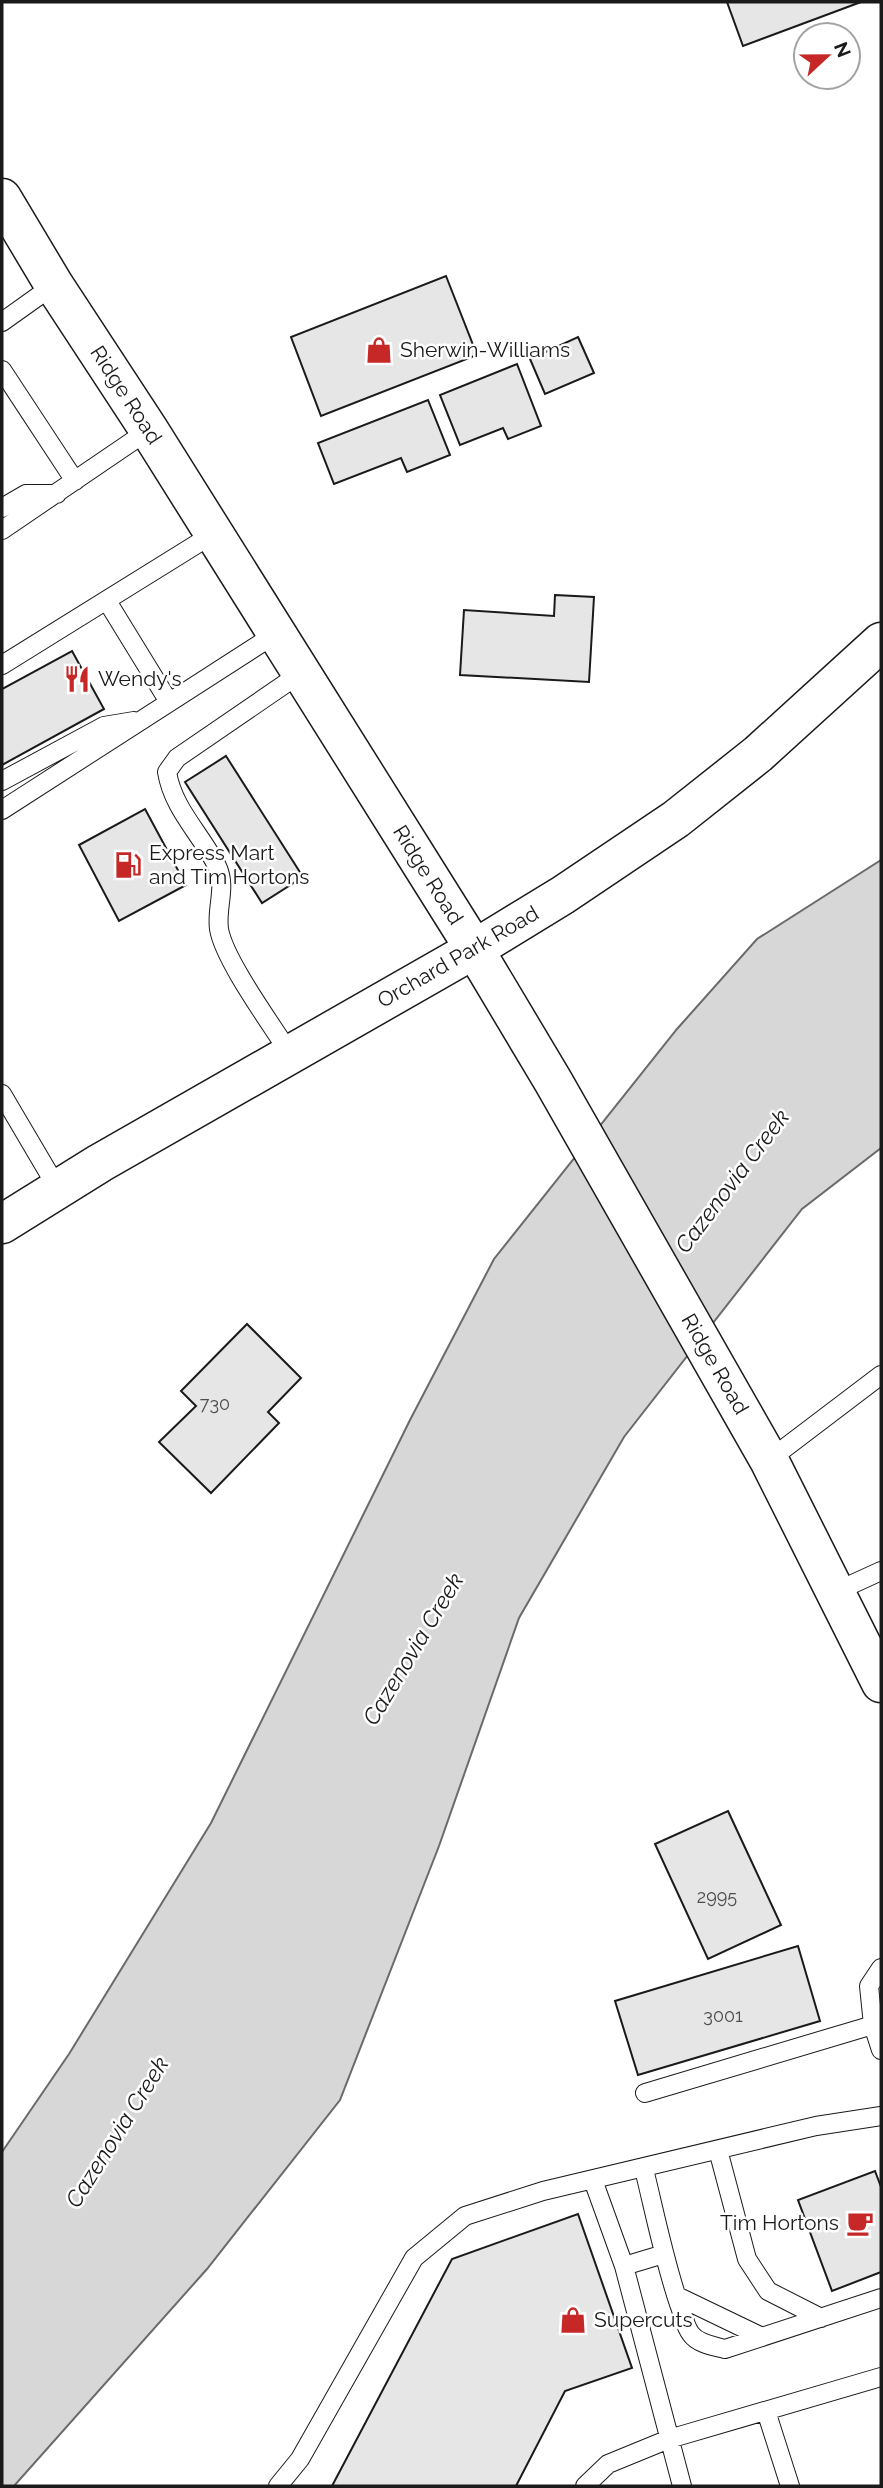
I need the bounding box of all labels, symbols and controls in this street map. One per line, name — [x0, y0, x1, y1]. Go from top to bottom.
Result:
north arrow — [792, 21, 862, 91]
text: N — [830, 39, 856, 60]
shop icon: Sherwin-Williams — [364, 335, 394, 365]
place label: Sherwin-Williams — [400, 337, 570, 362]
street label: Ridge Road — [85, 341, 167, 449]
restaurant icon: Wendy's — [62, 664, 92, 694]
place label: Wendy's — [98, 666, 182, 691]
street label: Ridge Road — [388, 821, 469, 929]
place label: Express Mart and Tim Hortons — [149, 840, 309, 889]
fuel station icon: Express Mart and Tim Hortons — [113, 850, 143, 880]
street label: Orchard Park Road — [373, 900, 543, 1013]
water label: Cazenovia Creek — [669, 1104, 794, 1258]
street label: Ridge Road — [677, 1309, 754, 1419]
house number: 730 — [200, 1393, 230, 1414]
water label: Cazenovia Creek — [357, 1568, 469, 1730]
house number: 2995 — [697, 1886, 737, 1907]
house number: 3001 — [703, 2005, 743, 2026]
water label: Cazenovia Creek — [59, 2051, 174, 2212]
cafe icon: Tim Hortons — [845, 2208, 875, 2238]
place label: Tim Hortons — [720, 2210, 839, 2235]
shop icon: Supercuts — [558, 2305, 588, 2335]
place label: Supercuts — [594, 2307, 693, 2332]

